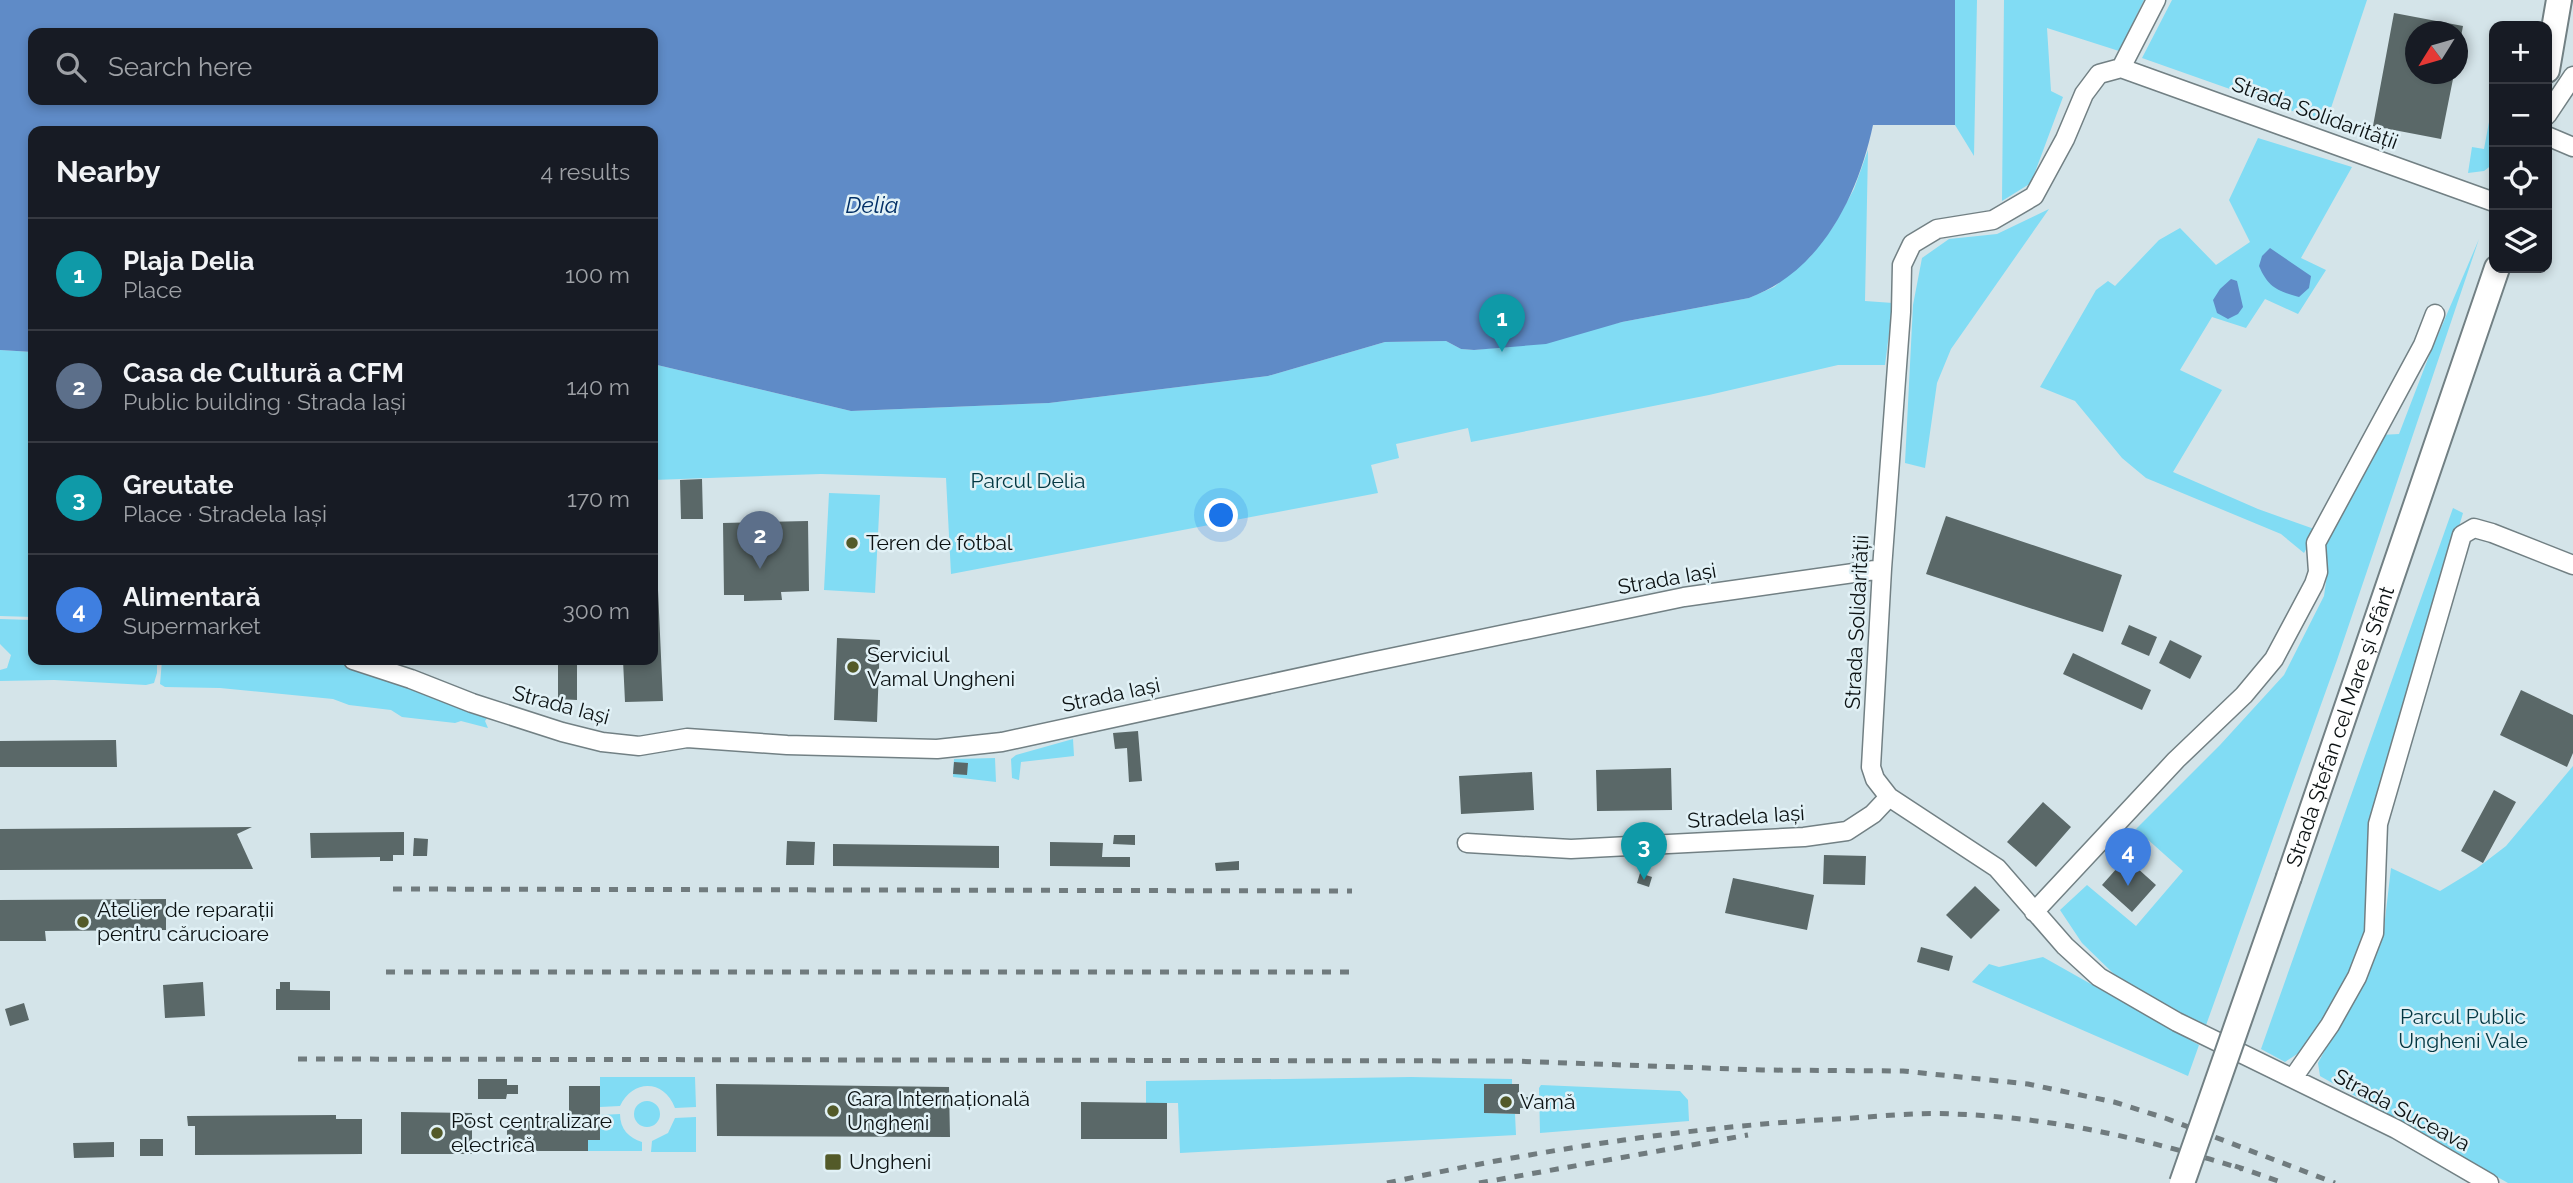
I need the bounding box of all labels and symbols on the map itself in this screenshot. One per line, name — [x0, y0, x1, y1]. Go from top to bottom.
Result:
north arrow — [2405, 21, 2468, 84]
street label: Strada Solidarității — [2229, 71, 2402, 154]
water label: Delia — [846, 191, 899, 218]
pin: 1 — [1479, 294, 1525, 352]
park label: Parcul Delia — [971, 468, 1085, 493]
your location — [1204, 498, 1238, 532]
pin: 2 — [737, 511, 783, 569]
place label: Teren de fotbal — [866, 530, 1013, 555]
street label: Strada Solidarității — [1839, 534, 1874, 710]
marker: Teren de fotbal — [844, 535, 860, 551]
street label: Strada Iași — [1616, 558, 1718, 599]
street label: Strada Ștefan cel Mare și Sfânt — [2280, 583, 2399, 870]
place label: Serviciul Vamal Ungheni — [867, 642, 1015, 691]
marker: Serviciul Vamal Ungheni — [845, 659, 861, 675]
street label: Strada Iași — [1060, 672, 1162, 717]
street label: Strada Iași — [510, 680, 612, 729]
street label: Stradela Iași — [1686, 800, 1805, 833]
pin: 3 — [1621, 822, 1667, 880]
pin: 4 — [2105, 828, 2151, 886]
place label: Atelier de reparații pentru cărucioare — [97, 897, 274, 946]
marker: Atelier de reparații pentru cărucioare — [75, 914, 91, 930]
park label: Parcul Public Ungheni Vale — [2398, 1004, 2528, 1053]
street label: Strada Suceava — [2330, 1063, 2475, 1156]
place label: Gara Internațională Ungheni — [847, 1086, 1030, 1135]
place label: Vamă — [1520, 1089, 1575, 1114]
marker: Vamă — [1498, 1094, 1514, 1110]
marker: Gara Internațională Ungheni — [825, 1103, 841, 1119]
place label: Post centralizare electrică — [451, 1108, 612, 1157]
marker: Post centralizare electrică — [429, 1125, 445, 1141]
place label: Ungheni — [849, 1149, 931, 1174]
marker: Ungheni — [823, 1152, 843, 1172]

